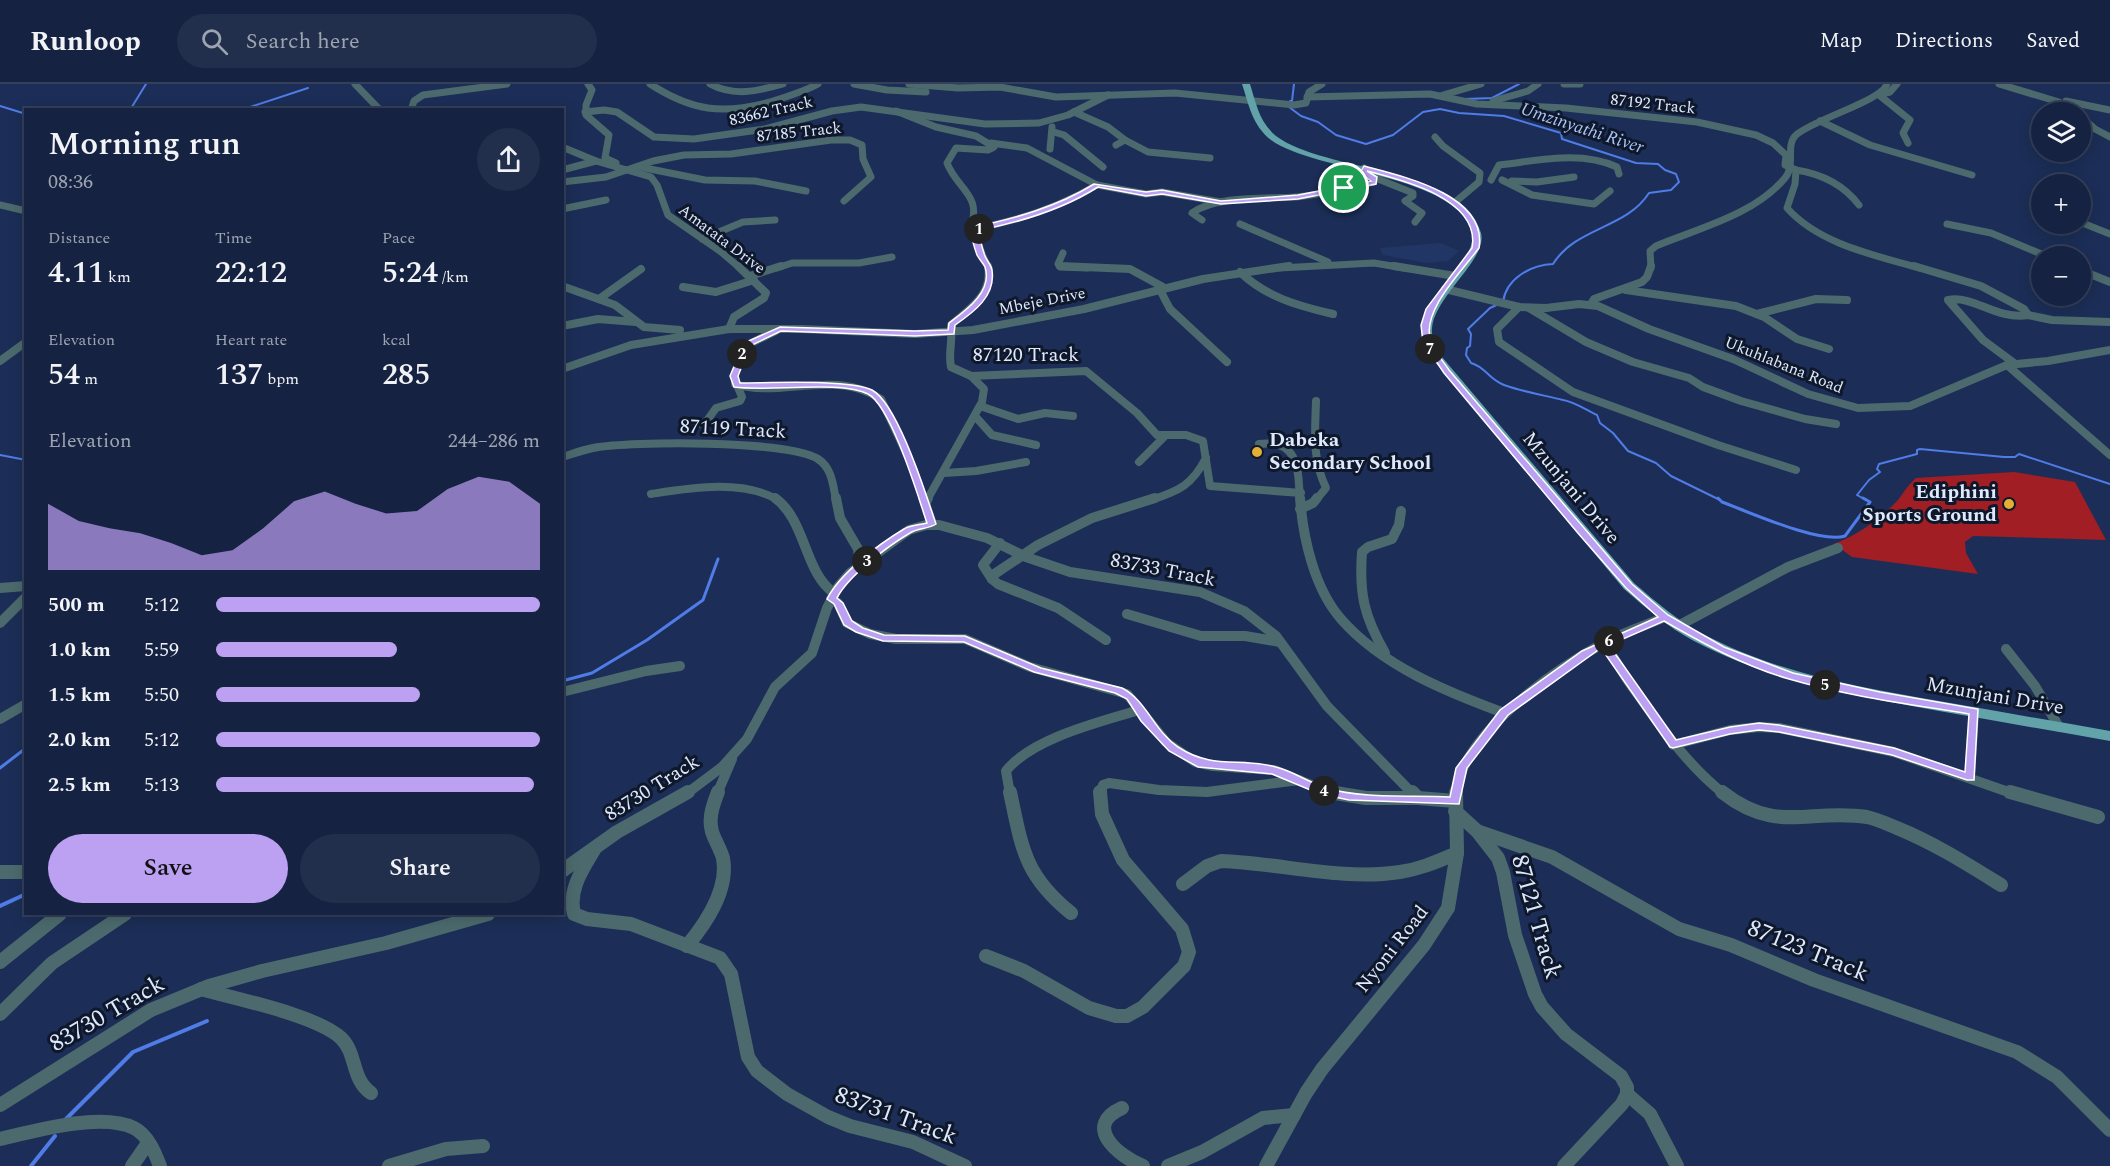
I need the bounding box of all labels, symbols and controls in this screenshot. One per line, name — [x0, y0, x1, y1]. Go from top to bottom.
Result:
search box — [177, 14, 597, 68]
text: Runloop — [30, 20, 141, 63]
icon: search — [198, 25, 231, 58]
text: Search here — [246, 25, 360, 58]
text: Map — [1820, 25, 1862, 57]
text: Directions — [1895, 25, 1993, 57]
text: Saved — [2026, 25, 2080, 57]
street label: 87192 Track — [1609, 88, 1697, 120]
street label: 83662 Track — [727, 90, 815, 132]
water label: Umzinyathi River — [1517, 95, 1648, 161]
map controls — [2031, 102, 2091, 306]
button: layers — [2031, 102, 2091, 162]
street label: 87185 Track — [755, 116, 843, 148]
text: Morning run — [48, 119, 241, 169]
button: share — [477, 128, 540, 191]
pin — [1318, 162, 1369, 213]
text: 08:36 — [48, 167, 93, 197]
icon: arrive — [1327, 171, 1360, 204]
button: + — [2031, 174, 2091, 234]
street label: Amatata Drive — [673, 198, 771, 280]
pin: 1 — [964, 214, 994, 244]
text: 1 — [975, 217, 983, 241]
text: Distance — [48, 226, 110, 250]
text: Time — [215, 226, 252, 250]
text: Pace — [382, 226, 415, 250]
button: − — [2031, 246, 2091, 306]
text: 4.11 — [48, 250, 104, 296]
text: 22:12 — [215, 250, 287, 296]
text: 5:24 — [382, 250, 438, 296]
text: km — [104, 265, 131, 289]
text: /km — [438, 265, 469, 289]
street label: Mbeje Drive — [996, 281, 1088, 321]
text: Elevation — [48, 328, 115, 352]
text: Heart rate — [215, 328, 287, 352]
text: kcal — [382, 328, 411, 352]
street label: Ukuhlabana Road — [1721, 330, 1847, 400]
pin: 7 — [1415, 334, 1445, 364]
text: 7 — [1426, 337, 1434, 361]
pin: 2 — [727, 339, 757, 369]
street label: 87120 Track — [973, 340, 1079, 370]
text: 2 — [738, 342, 746, 366]
text: 54 — [48, 352, 80, 398]
text: 137 — [215, 352, 263, 398]
text: 285 — [382, 352, 430, 398]
text: m — [80, 367, 98, 391]
text: bpm — [263, 367, 299, 391]
street label: 87119 Track — [679, 411, 787, 447]
place label: Dabeka Secondary School — [1269, 425, 1431, 478]
street label: Mzunjani Drive — [1515, 425, 1627, 551]
text: Elevation — [48, 426, 132, 456]
text: 244–286 m — [448, 426, 540, 456]
marker: Dabeka Secondary School — [1250, 445, 1264, 459]
place label: Ediphini Sports Ground — [1862, 477, 1997, 530]
marker: Ediphini Sports Ground — [2002, 497, 2016, 511]
street label: 83733 Track — [1108, 545, 1218, 595]
pin: 3 — [852, 546, 882, 576]
text: 3 — [863, 549, 871, 573]
text: 500 m — [48, 590, 105, 620]
text: 5:12 — [144, 590, 179, 620]
pin: 6 — [1594, 626, 1624, 656]
text: 6 — [1605, 629, 1613, 653]
text: 1.0 km — [48, 635, 111, 665]
text: 5:59 — [144, 635, 179, 665]
street label: Mzunjani Drive — [1924, 669, 2066, 723]
pin: 5 — [1810, 670, 1840, 700]
text: 5 — [1821, 673, 1829, 697]
text: 1.5 km — [48, 680, 111, 710]
text: 5:50 — [144, 680, 179, 710]
text: 2.0 km — [48, 725, 111, 755]
text: 5:12 — [144, 725, 179, 755]
street label: 83730 Track — [599, 747, 705, 829]
text: 2.5 km — [48, 770, 111, 800]
text: 5:13 — [144, 770, 179, 800]
pin: 4 — [1309, 776, 1339, 806]
text: 4 — [1320, 779, 1328, 803]
button: Save — [48, 834, 288, 903]
button: Share — [300, 834, 540, 903]
street label: 87121 Track — [1501, 851, 1571, 983]
street label: Nyoni Road — [1348, 899, 1436, 999]
street label: 87123 Track — [1742, 910, 1874, 992]
street label: 83730 Track — [43, 966, 171, 1062]
street label: 83731 Track — [830, 1077, 962, 1155]

